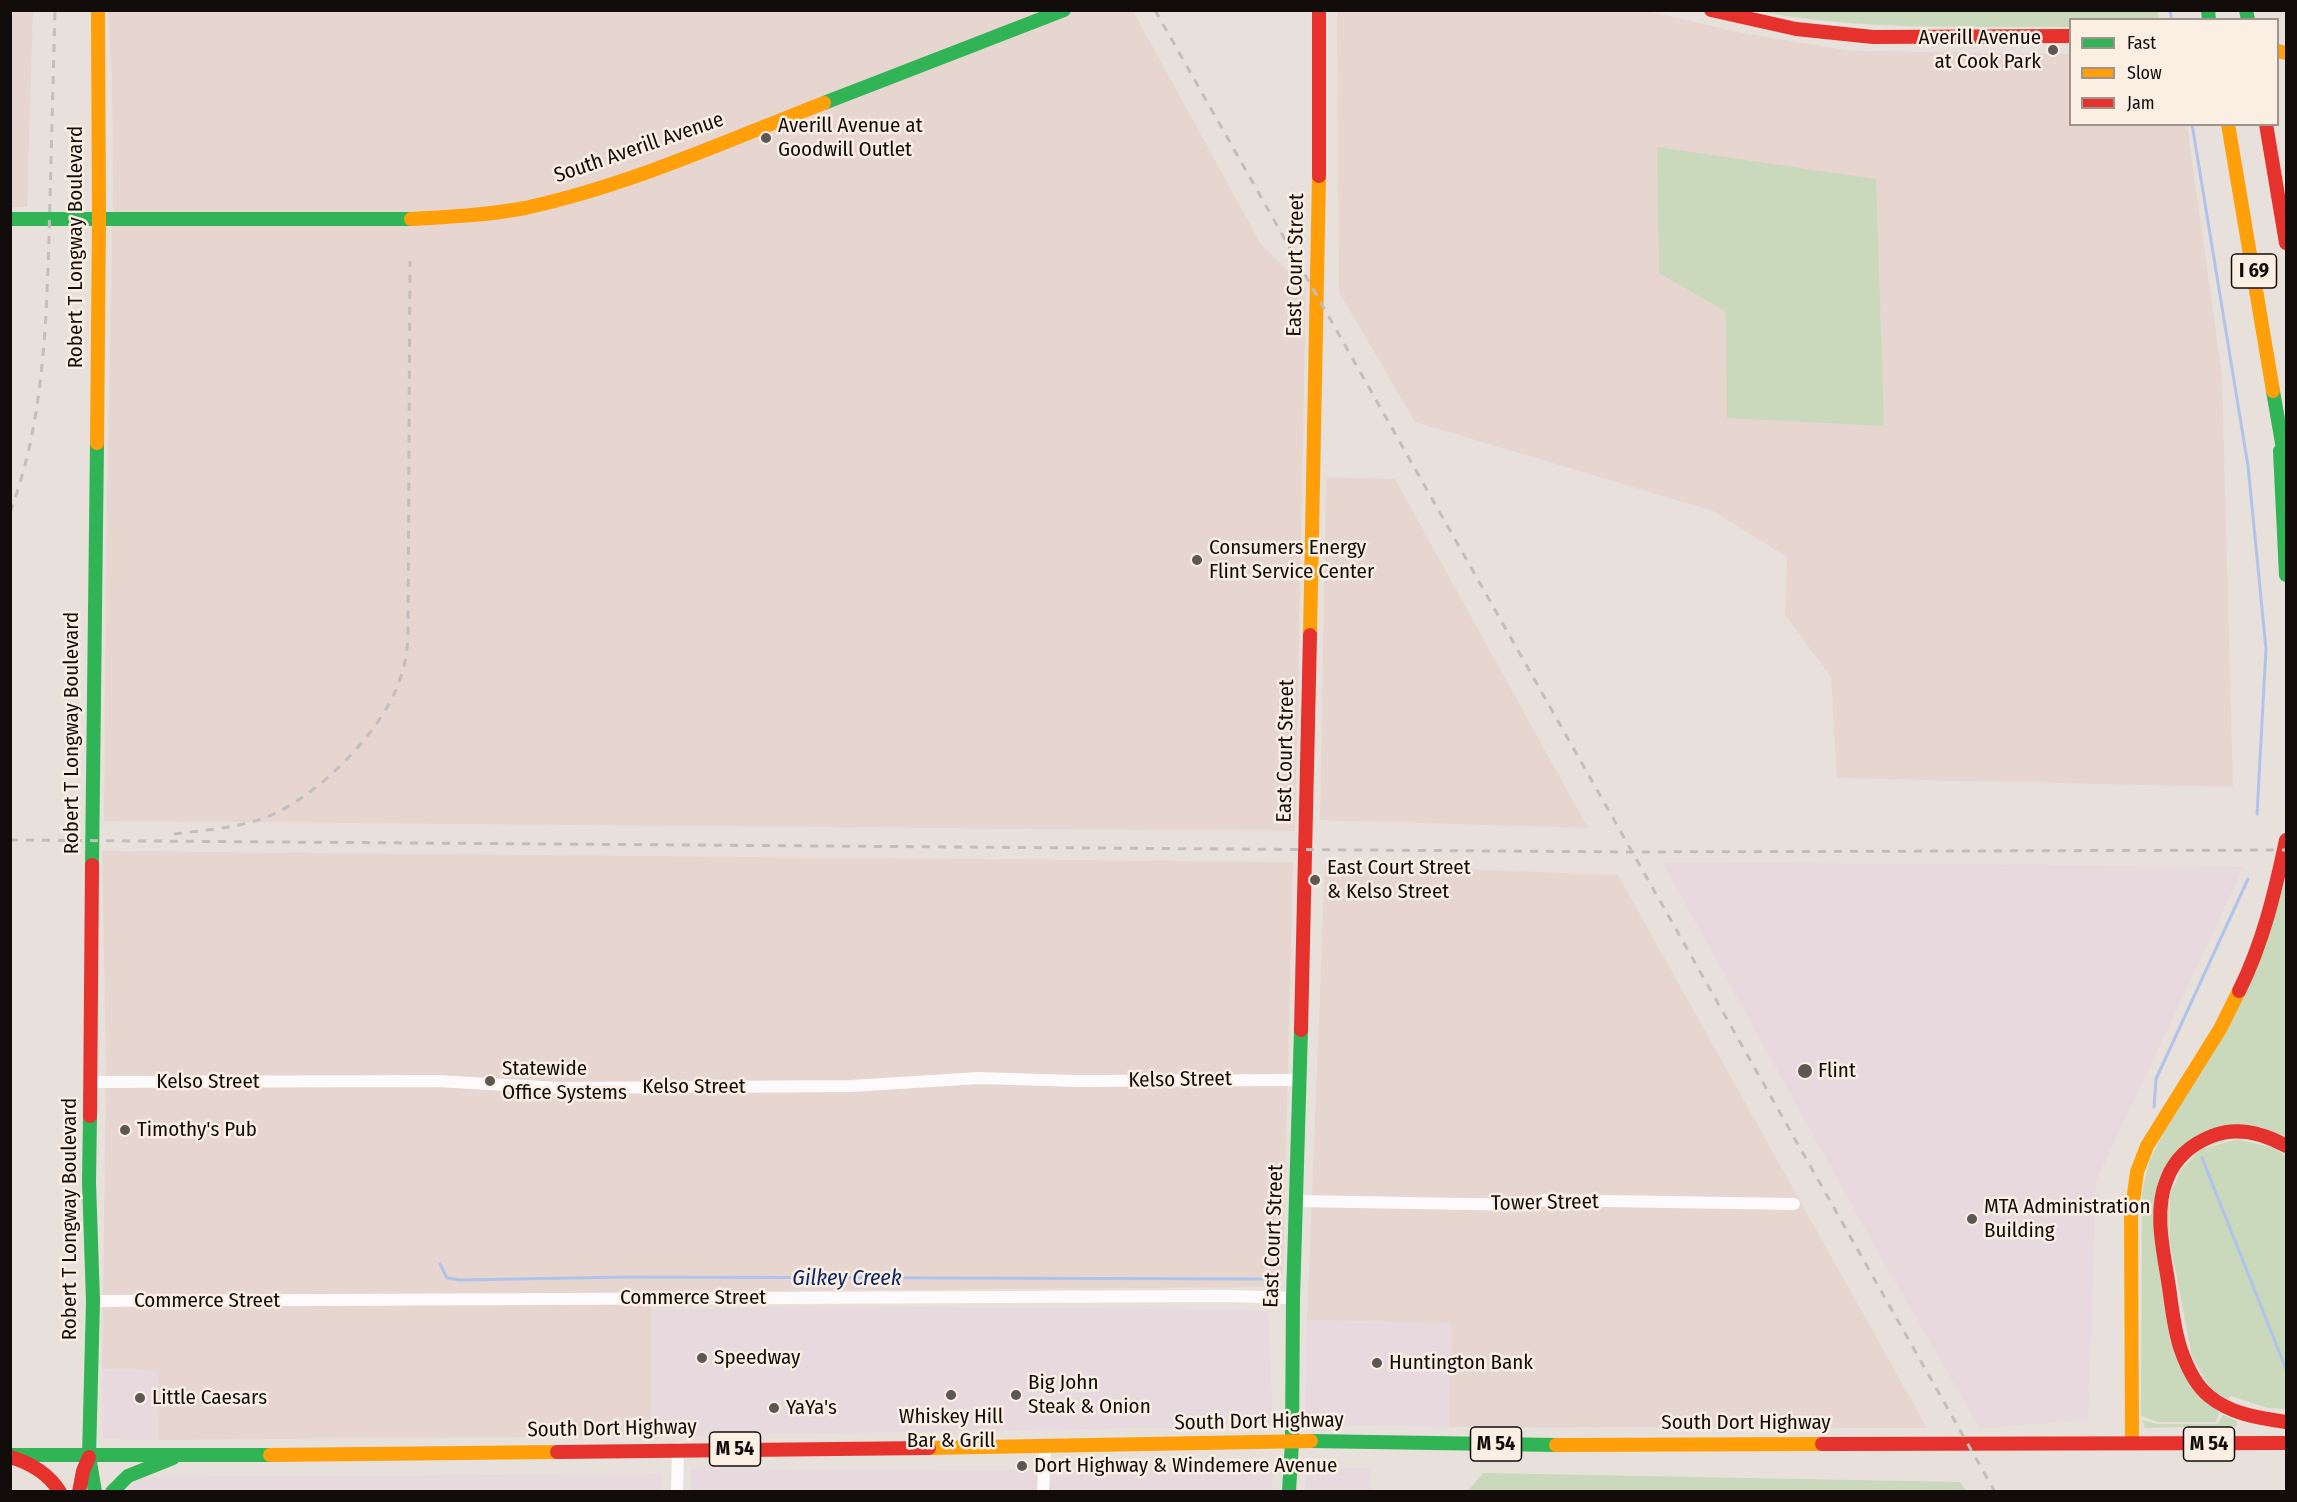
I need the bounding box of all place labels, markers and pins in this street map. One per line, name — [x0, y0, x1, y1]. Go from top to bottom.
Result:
place label: Averill Avenue at Cook Park — [1919, 25, 2041, 75]
marker: Averill Avenue at Cook Park — [2046, 43, 2060, 57]
place label: Averill Avenue at Goodwill Outlet — [778, 113, 923, 163]
marker: Averill Avenue at Goodwill Outlet — [759, 131, 773, 145]
place label: Consumers Energy Flint Service Center — [1209, 535, 1374, 585]
marker: Consumers Energy Flint Service Center — [1190, 553, 1204, 567]
place label: East Court Street & Kelso Street — [1327, 855, 1471, 905]
marker: East Court Street & Kelso Street — [1308, 873, 1322, 887]
place label: Statewide Office Systems — [502, 1056, 627, 1106]
place label: Flint — [1818, 1058, 1856, 1084]
marker: Flint — [1796, 1062, 1814, 1080]
marker: Statewide Office Systems — [483, 1074, 497, 1088]
place label: Timothy's Pub — [137, 1117, 257, 1143]
marker: Timothy's Pub — [118, 1123, 132, 1137]
place label: MTA Administration Building — [1984, 1194, 2150, 1244]
marker: MTA Administration Building — [1965, 1212, 1979, 1226]
place label: Speedway — [714, 1345, 800, 1371]
place label: Huntington Bank — [1389, 1350, 1533, 1376]
marker: Speedway — [695, 1351, 709, 1365]
marker: Huntington Bank — [1370, 1356, 1384, 1370]
place label: Big John Steak & Onion — [1028, 1370, 1151, 1420]
place label: Little Caesars — [152, 1385, 267, 1411]
marker: Whiskey Hill Bar & Grill — [944, 1388, 958, 1402]
marker: Big John Steak & Onion — [1009, 1388, 1023, 1402]
marker: Little Caesars — [133, 1391, 147, 1405]
place label: YaYa's — [786, 1395, 837, 1421]
marker: YaYa's — [767, 1401, 781, 1415]
place label: Whiskey Hill Bar & Grill — [899, 1404, 1003, 1454]
place label: Dort Highway & Windemere Avenue — [1034, 1453, 1337, 1479]
marker: Dort Highway & Windemere Avenue — [1015, 1459, 1029, 1473]

